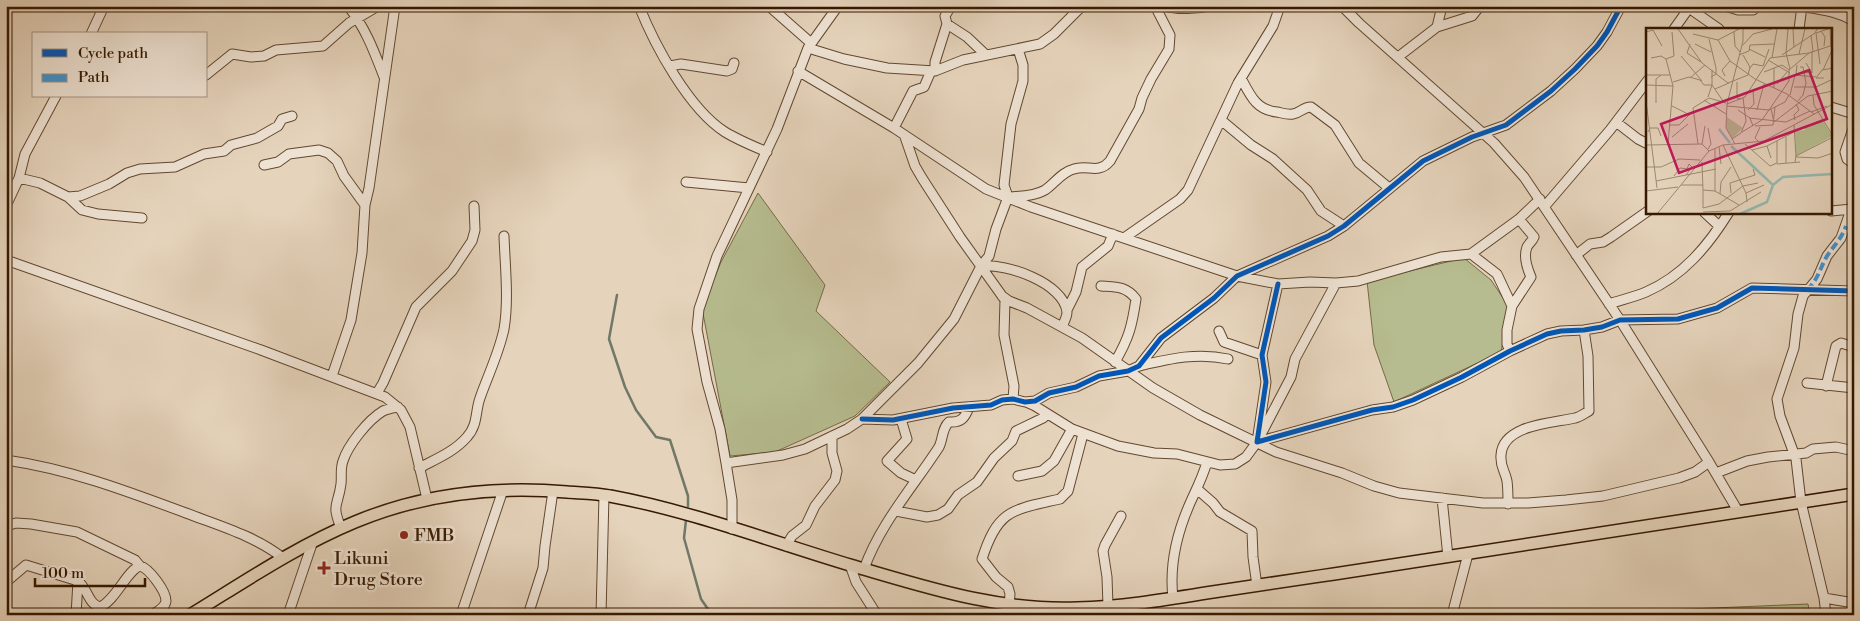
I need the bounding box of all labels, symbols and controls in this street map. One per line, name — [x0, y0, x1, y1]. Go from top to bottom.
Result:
inset map — [1646, 28, 1832, 214]
legend — [32, 32, 208, 98]
text: Cycle path — [78, 44, 148, 63]
text: Path — [78, 68, 110, 87]
place label: FMB — [414, 524, 454, 547]
marker: FMB — [398, 529, 410, 541]
place label: Likuni Drug Store — [334, 547, 423, 591]
scale bar — [35, 556, 145, 588]
marker: Likuni Drug Store — [318, 562, 330, 574]
text: 100 m — [42, 564, 84, 583]

